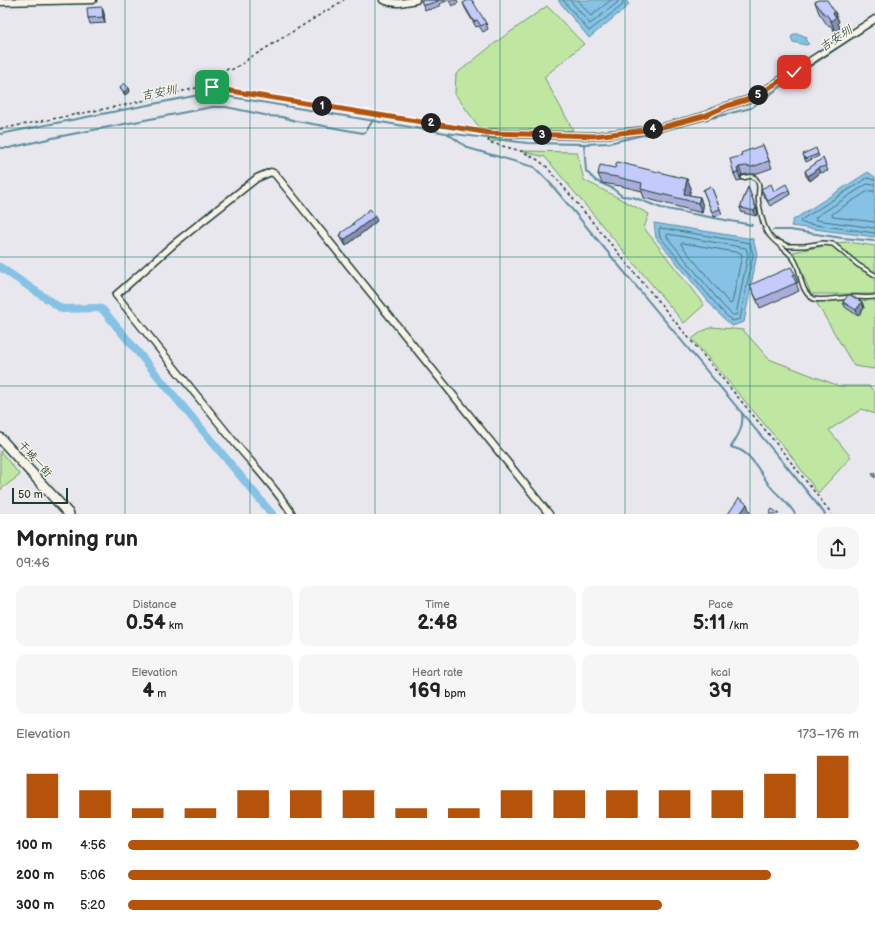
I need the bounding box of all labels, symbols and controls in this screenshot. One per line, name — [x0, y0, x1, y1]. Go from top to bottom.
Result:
water label: 吉安圳 — [817, 22, 857, 55]
pin — [777, 55, 811, 89]
icon: check — [783, 61, 805, 83]
pin — [195, 70, 229, 104]
icon: arrive — [201, 76, 223, 98]
water label: 吉安圳 — [140, 82, 180, 104]
pin: 5 — [748, 85, 768, 105]
text: 5 — [755, 88, 761, 101]
pin: 1 — [312, 96, 332, 116]
text: 1 — [320, 99, 324, 112]
pin: 2 — [421, 113, 441, 133]
text: 2 — [428, 116, 434, 129]
pin: 4 — [643, 119, 663, 139]
text: 4 — [650, 122, 656, 135]
pin: 3 — [532, 125, 552, 145]
text: 3 — [539, 128, 545, 141]
street label: 干城一街 — [15, 438, 55, 480]
scale bar — [12, 486, 68, 505]
text: 50 m — [18, 488, 43, 501]
text: Morning run — [16, 526, 138, 553]
button: share — [817, 527, 859, 569]
text: 09:46 — [16, 555, 50, 571]
text: Distance — [133, 598, 176, 611]
text: Time — [425, 598, 450, 611]
text: Pace — [708, 598, 733, 611]
text: 0.54 — [126, 611, 166, 635]
text: 2:48 — [417, 611, 458, 635]
text: 5:11 — [693, 611, 726, 635]
text: km — [166, 619, 183, 632]
text: /km — [726, 619, 748, 632]
text: Elevation — [132, 666, 177, 679]
text: Heart rate — [412, 666, 463, 679]
text: kcal — [711, 666, 730, 679]
text: 4 — [143, 679, 154, 703]
text: 169 — [409, 679, 441, 703]
text: 39 — [709, 679, 732, 703]
text: m — [154, 687, 166, 700]
text: bpm — [441, 687, 466, 700]
text: Elevation — [16, 726, 70, 742]
text: 173–176 m — [797, 726, 859, 742]
text: 100 m — [16, 837, 52, 853]
text: 4:56 — [80, 837, 106, 853]
text: 200 m — [16, 867, 54, 883]
text: 5:06 — [80, 867, 106, 883]
text: 300 m — [16, 897, 54, 913]
text: 5:20 — [80, 897, 105, 913]

